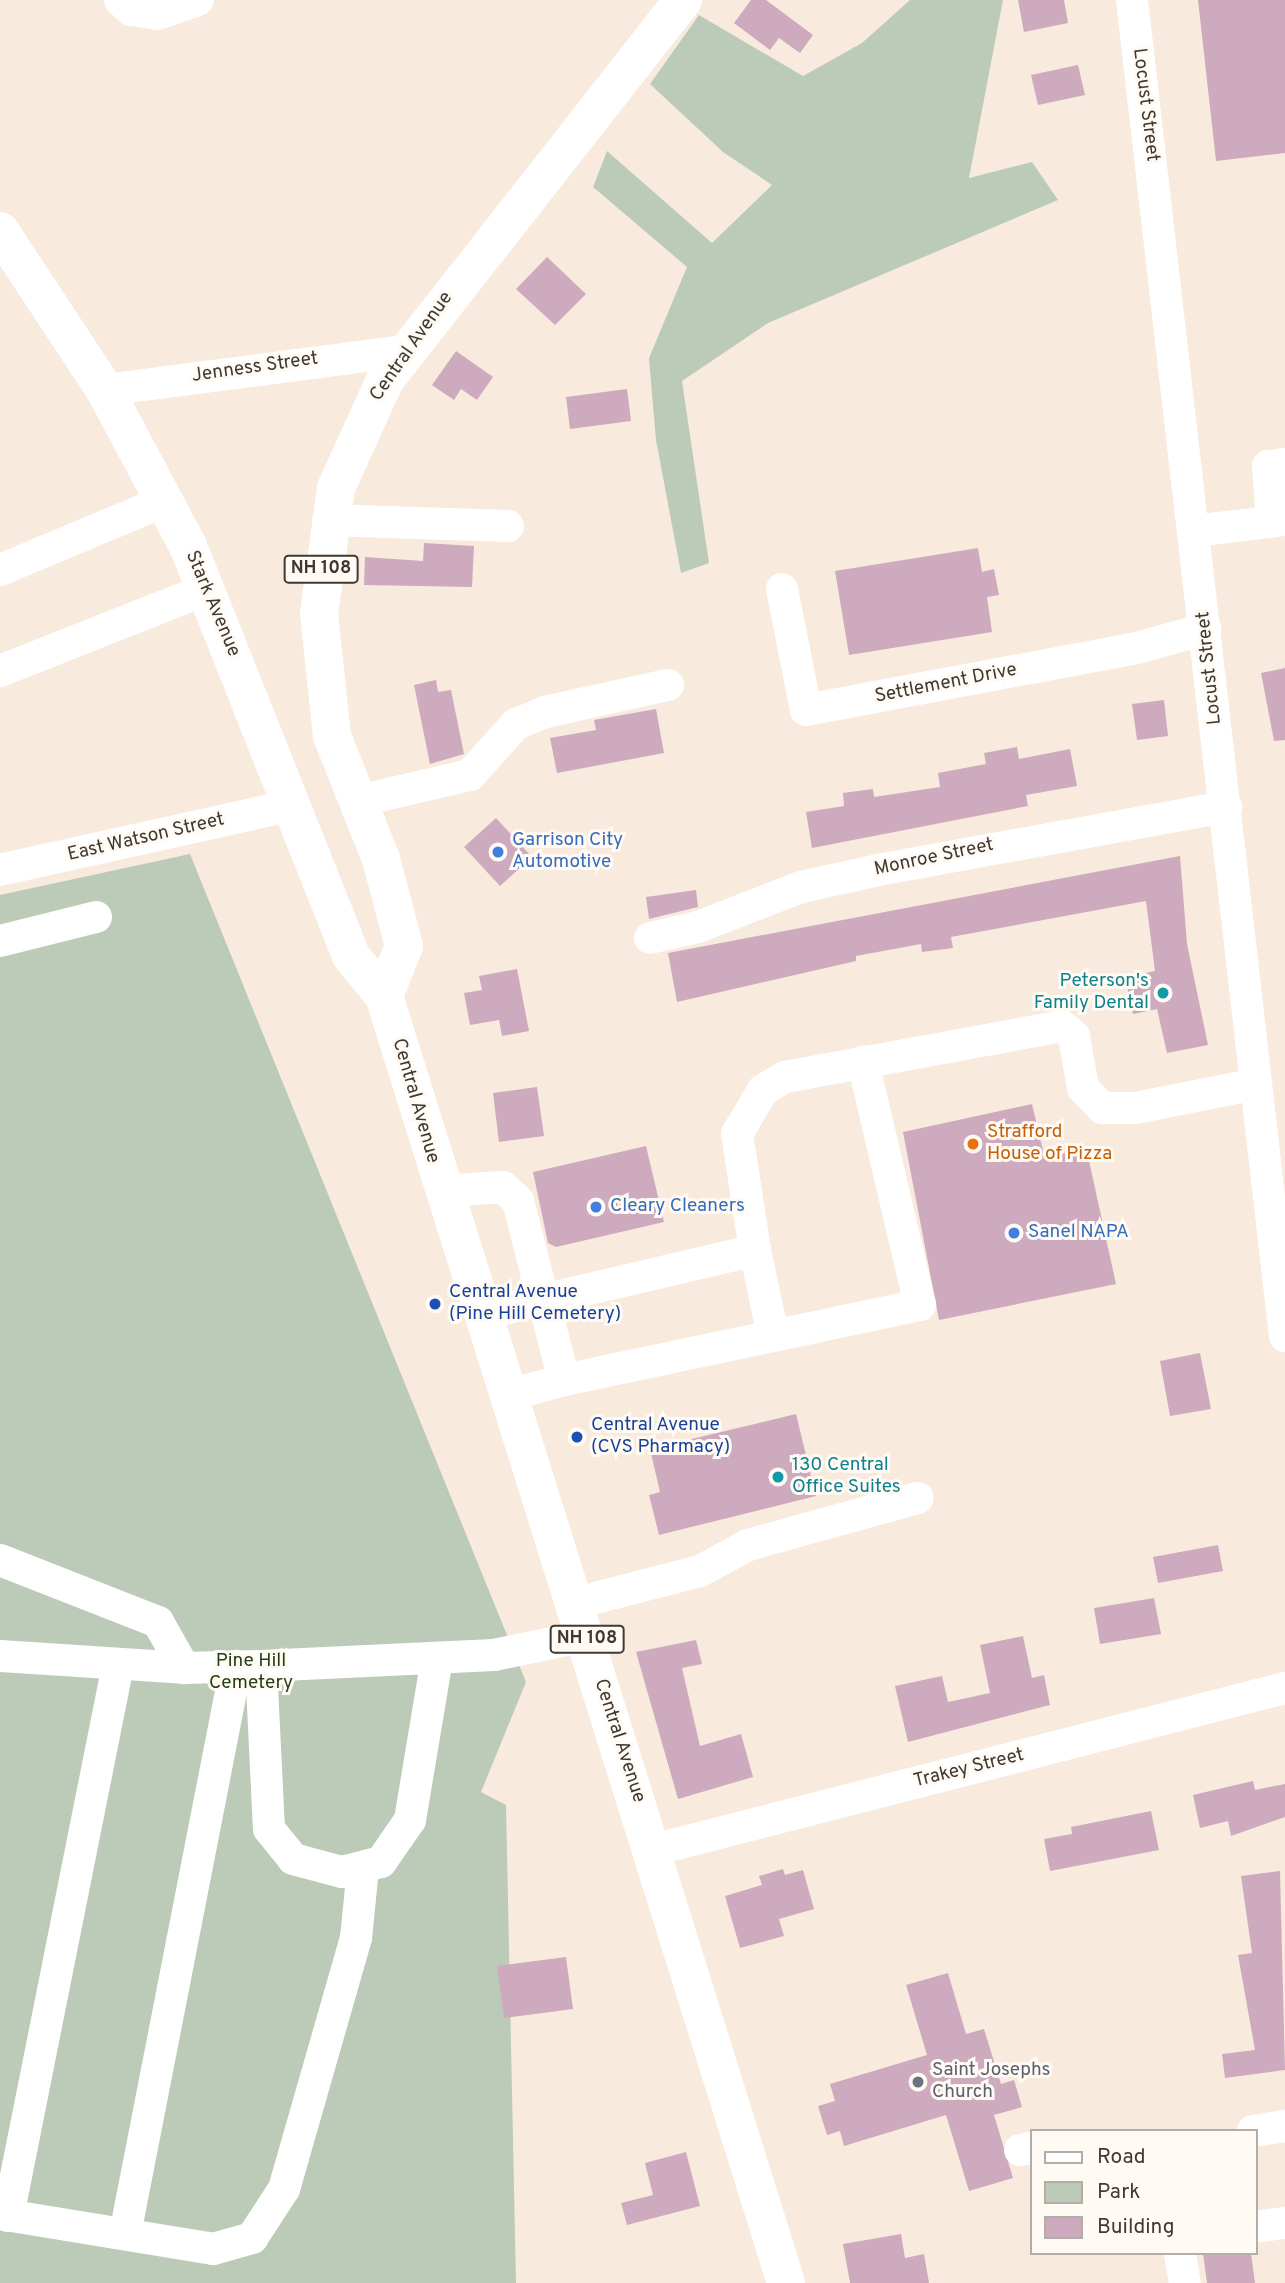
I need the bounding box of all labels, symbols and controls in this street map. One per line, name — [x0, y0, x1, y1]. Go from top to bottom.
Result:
street label: Locust Street — [1127, 47, 1163, 163]
street label: Central Avenue — [365, 287, 459, 407]
street label: Jenness Street — [190, 348, 320, 388]
street label: Stark Avenue — [179, 547, 245, 661]
road number: NH 108 — [282, 554, 360, 584]
street label: Locust Street — [1193, 610, 1227, 726]
street label: Settlement Drive — [873, 659, 1019, 709]
street label: East Watson Street — [65, 809, 227, 867]
place label: Garrison City Automotive — [512, 830, 623, 874]
street label: Monroe Street — [872, 834, 996, 882]
marker: Garrison City Automotive — [490, 844, 506, 860]
place label: Peterson's Family Dental — [1034, 971, 1149, 1015]
marker: Peterson's Family Dental — [1155, 985, 1171, 1001]
street label: Central Avenue — [386, 1036, 444, 1166]
place label: Strafford House of Pizza — [987, 1122, 1112, 1166]
marker: Strafford House of Pizza — [965, 1136, 981, 1152]
place label: Cleary Cleaners — [610, 1196, 745, 1218]
marker: Cleary Cleaners — [588, 1199, 604, 1215]
place label: Sanel NAPA — [1028, 1222, 1129, 1244]
marker: Sanel NAPA — [1006, 1225, 1022, 1241]
place label: Central Avenue (Pine Hill Cemetery) — [449, 1282, 621, 1326]
marker: Central Avenue (Pine Hill Cemetery) — [427, 1296, 443, 1312]
place label: Central Avenue (CVS Pharmacy) — [591, 1415, 730, 1459]
marker: Central Avenue (CVS Pharmacy) — [569, 1429, 585, 1445]
place label: 130 Central Office Suites — [792, 1455, 901, 1499]
marker: 130 Central Office Suites — [770, 1469, 786, 1485]
road number: NH 108 — [548, 1624, 626, 1654]
park label: Pine Hill Cemetery — [209, 1651, 293, 1695]
street label: Central Avenue — [588, 1676, 650, 1806]
street label: Trakey Street — [912, 1744, 1026, 1794]
place label: Saint Josephs Church — [932, 2060, 1051, 2104]
marker: Saint Josephs Church — [910, 2074, 926, 2090]
legend — [1030, 2129, 1257, 2255]
text: Road — [1097, 2144, 1146, 2171]
text: Park — [1097, 2179, 1140, 2206]
text: Building — [1097, 2214, 1175, 2241]

